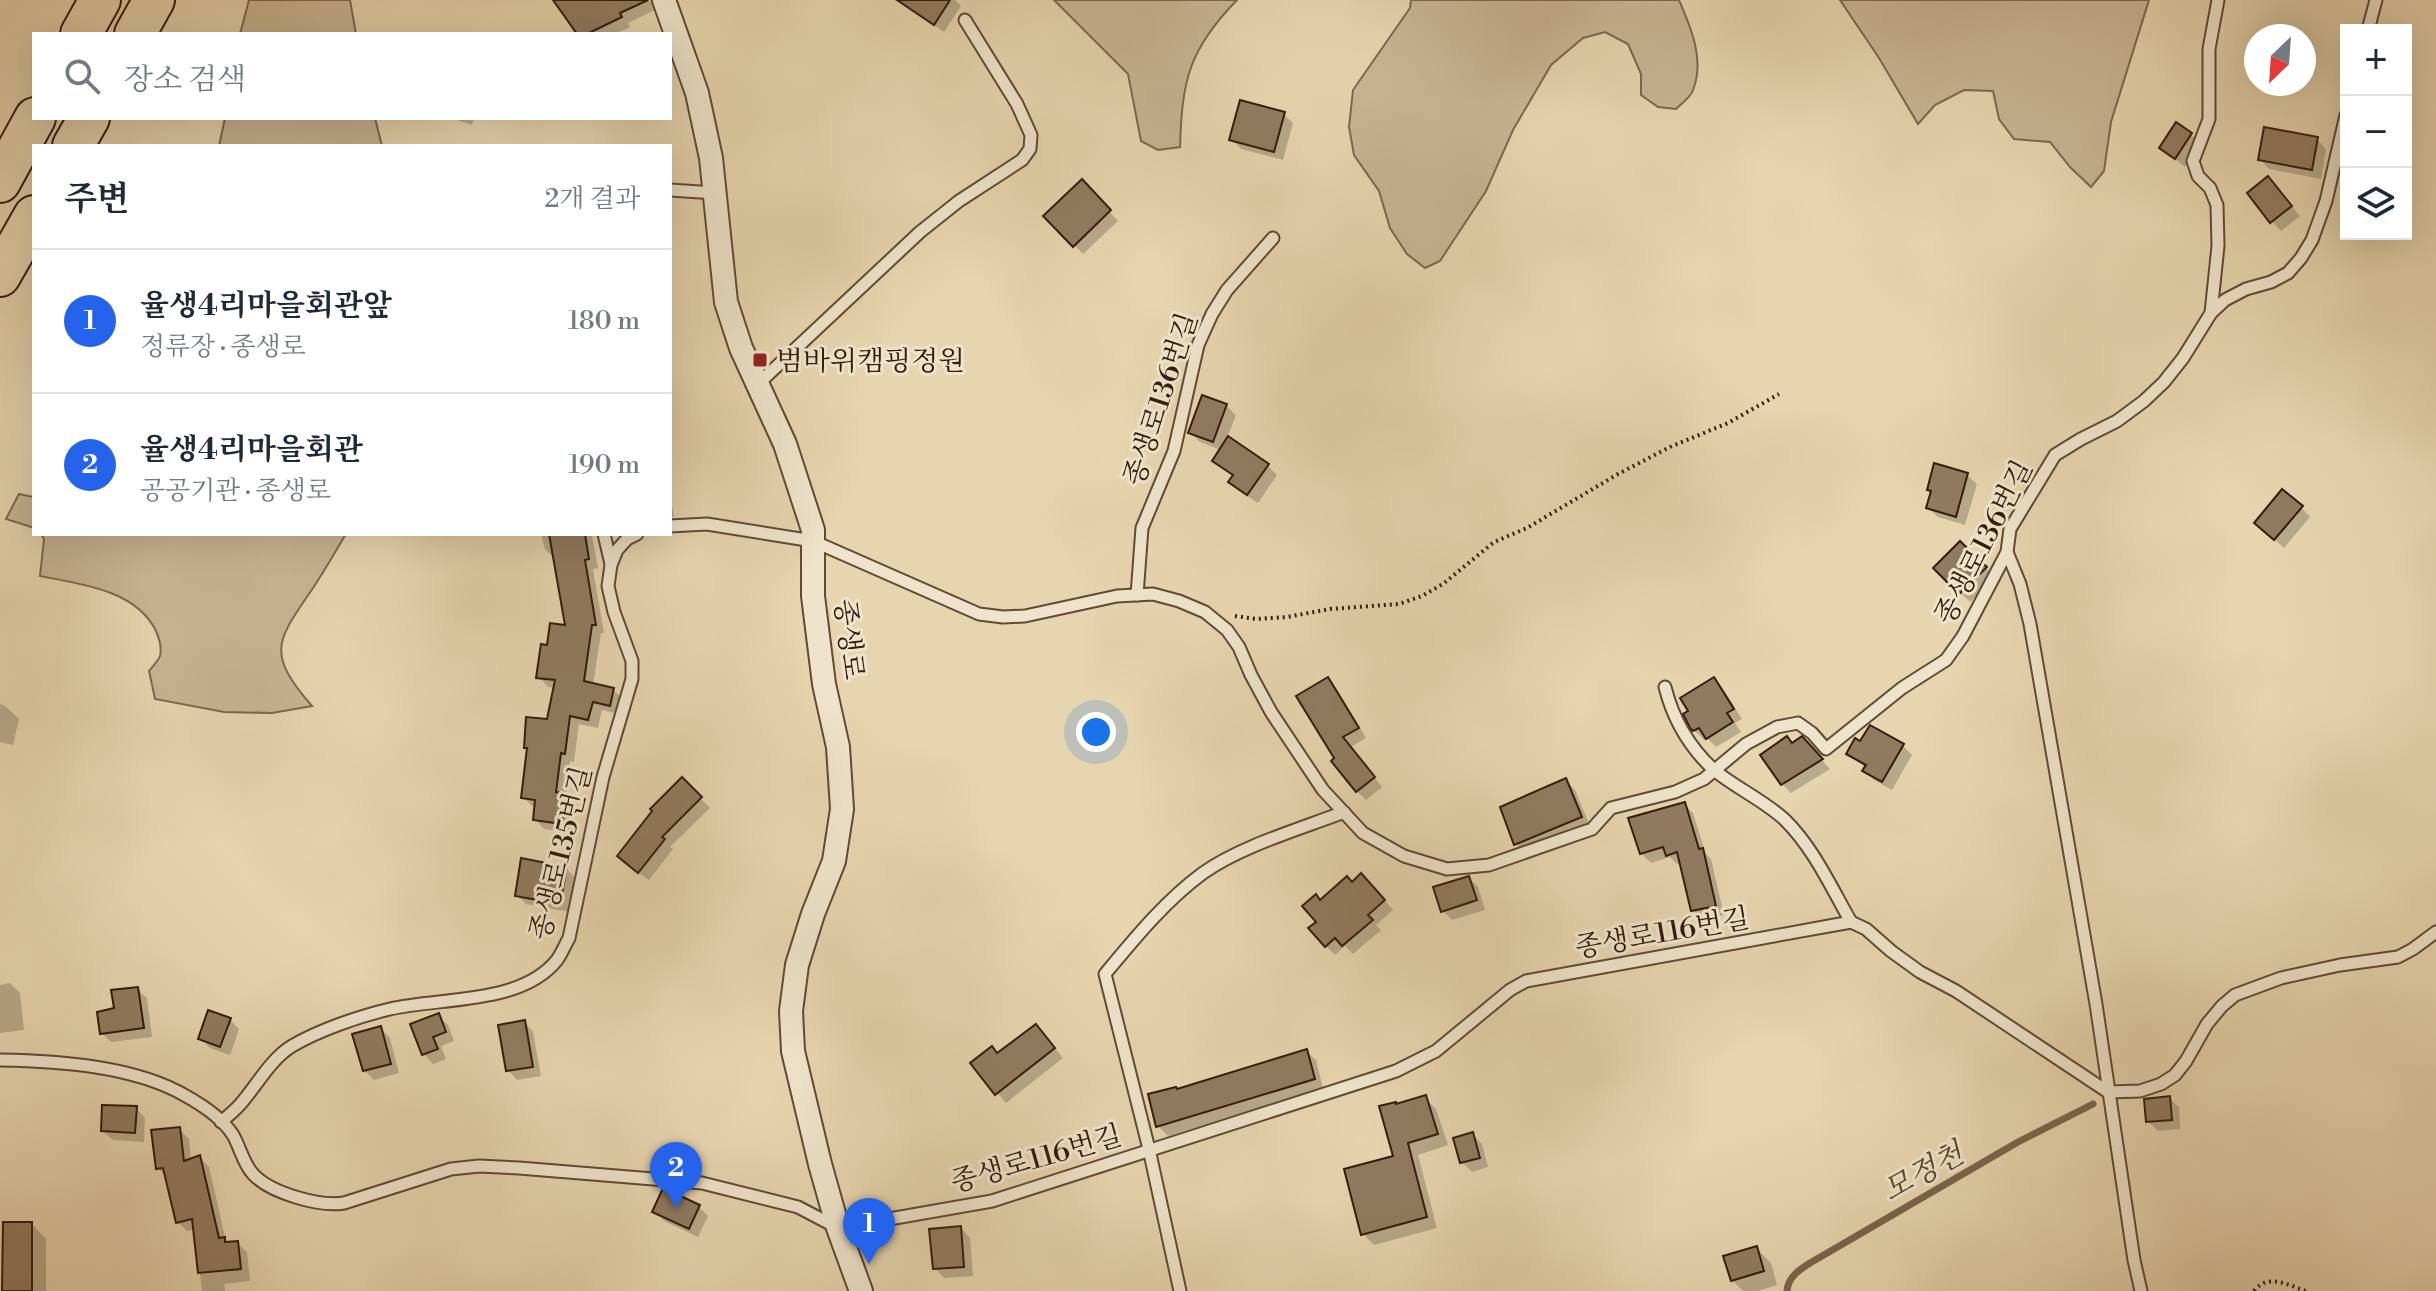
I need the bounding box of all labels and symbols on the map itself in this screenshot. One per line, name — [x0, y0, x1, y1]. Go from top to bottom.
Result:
north arrow — [2244, 24, 2316, 96]
street label: 종생로136번길 — [1117, 309, 1206, 490]
place label: 범바위캠핑정원 — [776, 344, 965, 379]
marker: 범바위캠핑정원 — [751, 351, 769, 369]
street label: 종생로136번길 — [1928, 455, 2041, 631]
street label: 종생로 — [826, 597, 871, 682]
your location — [1076, 712, 1116, 752]
street label: 종생로135번길 — [523, 763, 600, 944]
street label: 종생로116번길 — [1572, 901, 1752, 966]
street label: 종생로116번길 — [947, 1118, 1126, 1201]
water label: 모정천 — [1876, 1134, 1972, 1211]
pin: 2 — [650, 1142, 702, 1208]
pin: 1 — [843, 1198, 895, 1264]

